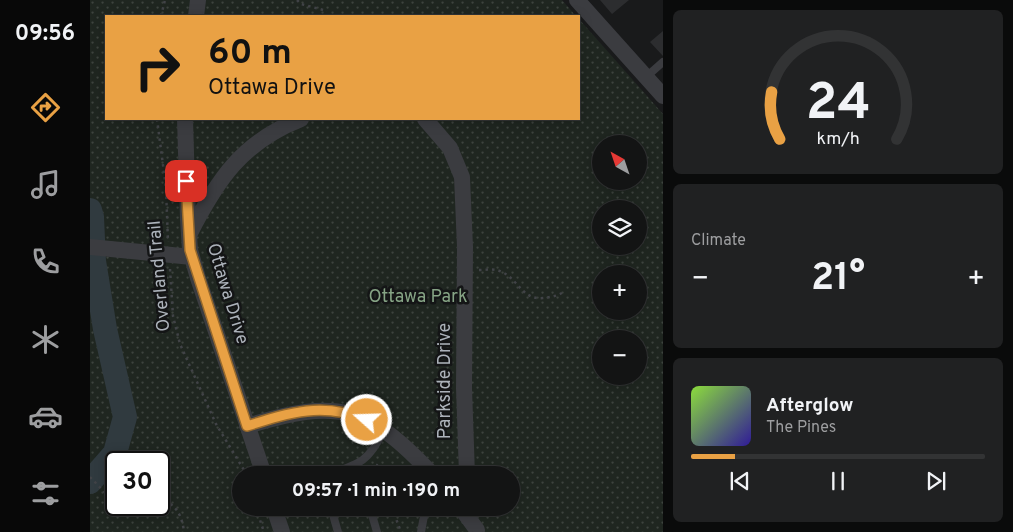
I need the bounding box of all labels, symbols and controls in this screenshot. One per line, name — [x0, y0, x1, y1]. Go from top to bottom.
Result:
text: 09:56 — [15, 21, 75, 48]
text: 60 m — [208, 32, 292, 76]
icon: right — [125, 35, 190, 100]
text: 24 — [805, 72, 871, 138]
text: Ottawa Drive — [208, 75, 336, 102]
icon: directions — [28, 90, 63, 125]
text: km/h — [816, 128, 860, 151]
north arrow — [592, 135, 648, 190]
map controls — [592, 135, 647, 385]
pin — [165, 160, 207, 202]
icon: music — [28, 167, 63, 202]
icon: arrive — [172, 167, 200, 195]
button: layers — [592, 200, 647, 255]
street label: Overland Trail — [144, 219, 176, 333]
text: Climate — [691, 231, 746, 251]
street label: Ottawa Drive — [201, 241, 253, 347]
icon: phone — [28, 244, 63, 279]
text: 21° — [811, 255, 865, 304]
text: − — [691, 262, 709, 298]
text: + — [967, 262, 985, 298]
button: + — [592, 265, 647, 320]
park label: Ottawa Park — [368, 286, 468, 309]
icon: climate — [28, 322, 63, 357]
street label: Parkside Drive — [434, 323, 457, 439]
button: − — [592, 330, 647, 385]
position arrow — [340, 393, 392, 445]
text: Afterglow — [766, 394, 854, 418]
icon: car — [28, 399, 63, 434]
text: The Pines — [766, 418, 836, 438]
speed limit sign: 30 — [105, 451, 170, 516]
icon: previous — [726, 467, 754, 495]
icon: pause — [824, 467, 852, 495]
icon: next — [922, 467, 950, 495]
icon: filters — [28, 476, 63, 511]
text: 09:57 · 1 min · 190 m — [292, 479, 460, 503]

